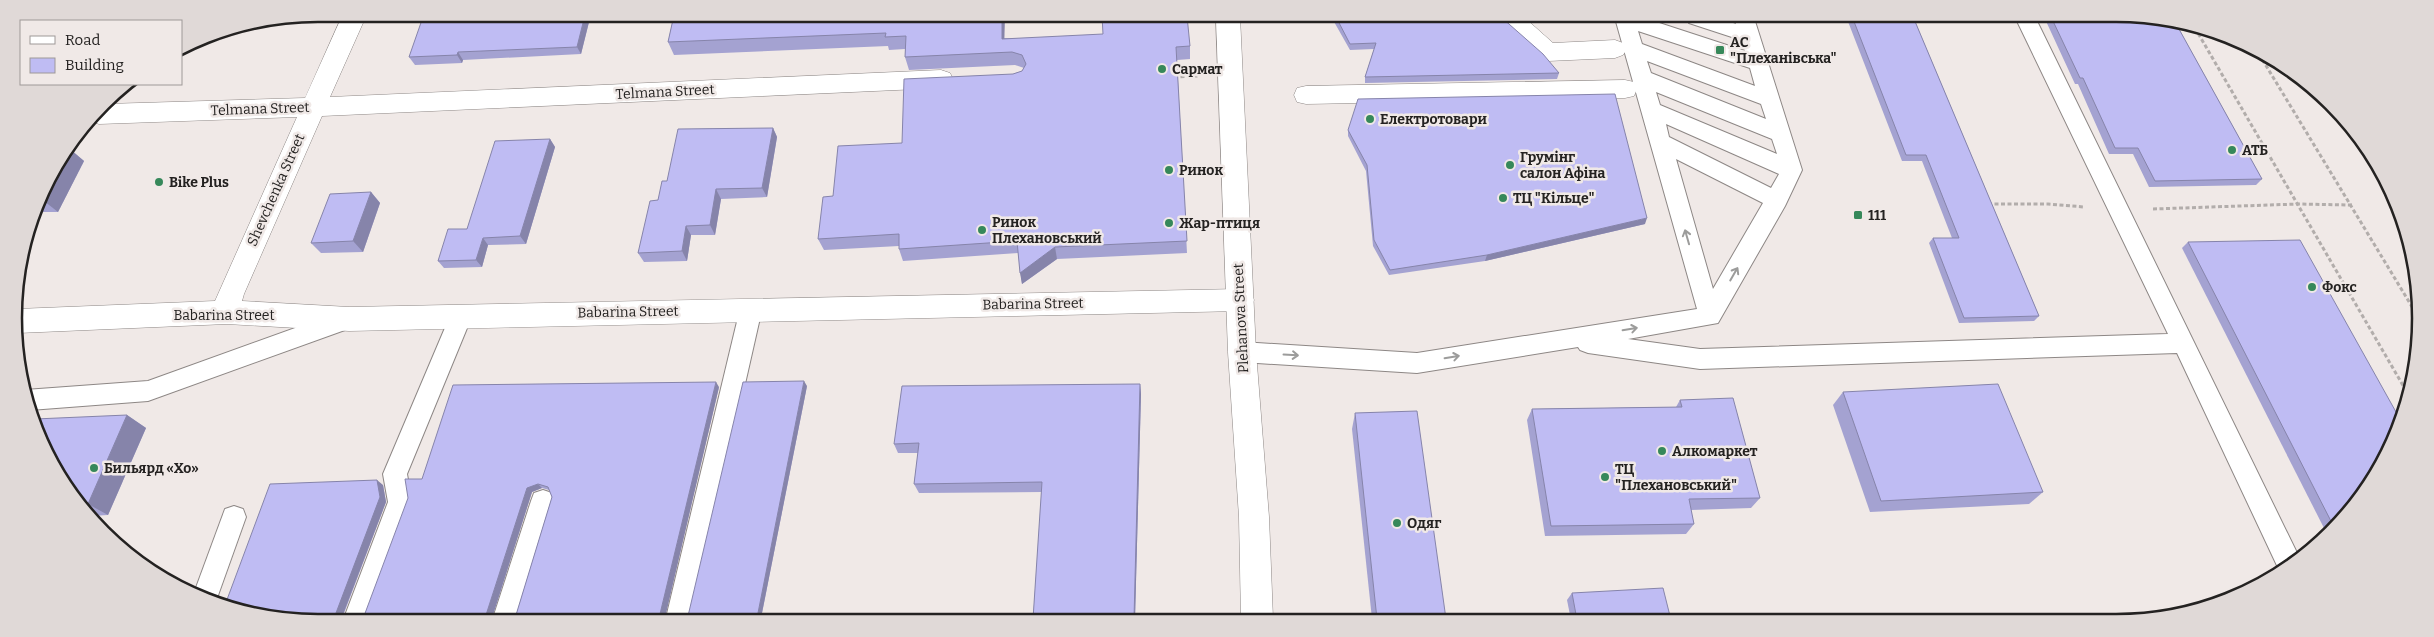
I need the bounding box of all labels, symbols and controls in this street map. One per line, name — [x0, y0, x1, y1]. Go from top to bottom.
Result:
legend — [20, 20, 182, 85]
text: Road — [65, 31, 100, 49]
place label: АС "Плеханівська" — [1730, 34, 1837, 67]
marker: АС "Плеханівська" — [1714, 44, 1726, 56]
text: Building — [65, 56, 124, 74]
place label: Сармат — [1172, 61, 1223, 78]
marker: Сармат — [1156, 63, 1168, 75]
street label: Telmana Street — [615, 81, 715, 103]
street label: Telmana Street — [210, 99, 310, 119]
place label: Електротовари — [1380, 111, 1487, 128]
marker: Електротовари — [1364, 113, 1376, 125]
street label: Shevchenka Street — [244, 131, 308, 249]
place label: АТБ — [2242, 142, 2268, 159]
marker: АТБ — [2226, 144, 2238, 156]
place label: Грумінг салон Афіна — [1520, 149, 1606, 182]
marker: Грумінг салон Афіна — [1504, 159, 1516, 171]
place label: Ринок — [1179, 162, 1223, 179]
marker: Ринок — [1163, 164, 1175, 176]
place label: Bike Plus — [169, 174, 229, 191]
marker: Bike Plus — [153, 176, 165, 188]
place label: ТЦ "Кільце" — [1513, 190, 1595, 207]
marker: ТЦ "Кільце" — [1497, 192, 1509, 204]
place label: 111 — [1868, 207, 1886, 224]
marker: 111 — [1852, 209, 1864, 221]
place label: Ринок Плехановський — [992, 214, 1102, 247]
place label: Жар-птиця — [1179, 215, 1260, 232]
marker: Жар-птиця — [1163, 217, 1175, 229]
marker: Ринок Плехановський — [976, 224, 988, 236]
one-way arrow — [1682, 230, 1691, 246]
street label: Plehanova Street — [1230, 263, 1252, 373]
one-way arrow — [1729, 267, 1739, 282]
place label: Фокс — [2322, 279, 2357, 296]
marker: Фокс — [2306, 281, 2318, 293]
street label: Babarina Street — [982, 295, 1084, 313]
street label: Babarina Street — [577, 303, 679, 321]
street label: Babarina Street — [173, 307, 275, 324]
one-way arrow — [1622, 324, 1638, 334]
one-way arrow — [1282, 350, 1298, 359]
one-way arrow — [1444, 352, 1460, 362]
place label: Алкомаркет — [1672, 443, 1758, 460]
marker: Алкомаркет — [1656, 445, 1668, 457]
place label: Бильярд «Хо» — [104, 460, 199, 477]
place label: ТЦ "Плехановський" — [1615, 461, 1737, 494]
marker: Бильярд «Хо» — [88, 462, 100, 474]
marker: ТЦ "Плехановський" — [1599, 471, 1611, 483]
place label: Одяг — [1407, 515, 1441, 532]
marker: Одяг — [1391, 517, 1403, 529]

